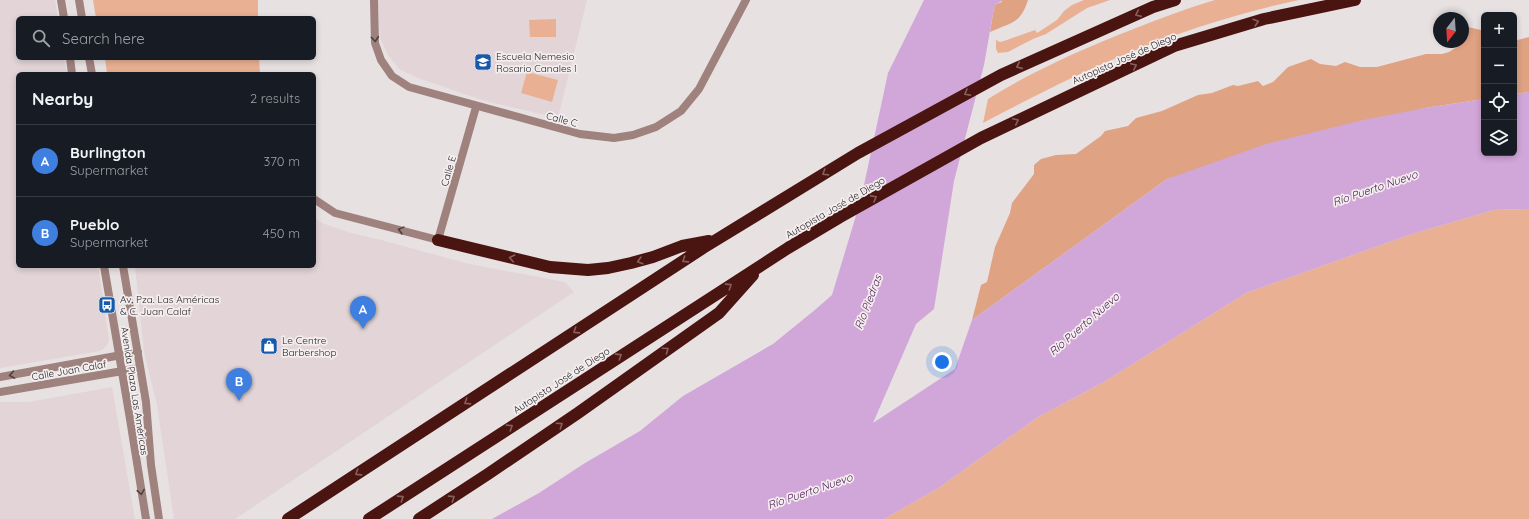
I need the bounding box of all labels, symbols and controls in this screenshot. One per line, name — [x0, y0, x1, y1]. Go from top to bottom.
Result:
one-way arrow — [1135, 9, 1143, 17]
north arrow — [1433, 12, 1469, 48]
map controls — [1481, 12, 1517, 156]
button: + — [1481, 12, 1517, 48]
search box — [16, 16, 316, 60]
one-way arrow — [1252, 18, 1259, 26]
icon: search — [30, 27, 52, 49]
text: Search here — [62, 29, 145, 48]
street label: Autopista José de Diego — [1070, 30, 1178, 87]
one-way arrow — [370, 36, 379, 42]
button: − — [1481, 48, 1517, 84]
place label: Escuela Nemesio Rosario Canales I — [496, 50, 576, 75]
school or university icon: Escuela Nemesio Rosario Canales I — [473, 52, 493, 72]
one-way arrow — [1016, 62, 1023, 70]
one-way arrow — [1129, 63, 1137, 71]
button: locate — [1481, 84, 1517, 120]
text: Nearby — [32, 88, 93, 109]
one-way arrow — [964, 89, 971, 96]
text: 2 results — [250, 90, 300, 106]
street label: Calle C — [545, 109, 579, 130]
one-way arrow — [1012, 118, 1019, 126]
button: layers — [1481, 120, 1517, 156]
text: Burlington — [70, 143, 146, 162]
text: A — [41, 153, 49, 169]
text: 370 m — [263, 153, 300, 169]
street label: Calle E — [438, 154, 459, 188]
text: Supermarket — [70, 162, 148, 178]
water label: Río Puerto Nuevo — [1331, 166, 1421, 209]
one-way arrow — [822, 169, 829, 176]
street label: Autopista José de Diego — [783, 174, 887, 241]
one-way arrow — [869, 195, 877, 202]
text: Pueblo — [70, 215, 119, 234]
text: B — [41, 225, 49, 241]
text: 450 m — [263, 225, 300, 241]
one-way arrow — [397, 227, 404, 235]
text: Supermarket — [70, 234, 148, 250]
one-way arrow — [509, 254, 515, 262]
one-way arrow — [682, 255, 689, 263]
one-way arrow — [637, 256, 644, 265]
water label: Río Piedras — [851, 272, 885, 331]
one-way arrow — [725, 283, 732, 291]
water label: Río Puerto Nuevo — [1046, 289, 1123, 358]
place label: Av. Pza. Las Américas & C. Juan Calaf — [120, 293, 220, 318]
bus stop icon: Av. Pza. Las Américas & C. Juan Calaf — [97, 295, 117, 315]
pin: A — [350, 296, 376, 329]
street label: Avenida Plaza Las Américas — [118, 326, 151, 456]
one-way arrow — [573, 326, 580, 334]
place label: Le Centre Barbershop — [282, 334, 336, 359]
shop icon: Le Centre Barbershop — [259, 336, 279, 356]
street label: Autopista José de Diego — [510, 344, 612, 417]
one-way arrow — [662, 347, 669, 355]
your location — [932, 352, 952, 372]
one-way arrow — [615, 354, 622, 361]
street label: Calle Juan Calaf — [31, 357, 108, 383]
pin: B — [226, 368, 252, 401]
one-way arrow — [9, 370, 15, 378]
one-way arrow — [464, 397, 471, 405]
one-way arrow — [556, 422, 563, 430]
one-way arrow — [506, 424, 513, 432]
one-way arrow — [355, 468, 362, 476]
water label: Río Puerto Nuevo — [766, 469, 856, 512]
one-way arrow — [136, 489, 145, 495]
one-way arrow — [397, 495, 404, 503]
one-way arrow — [448, 495, 455, 502]

